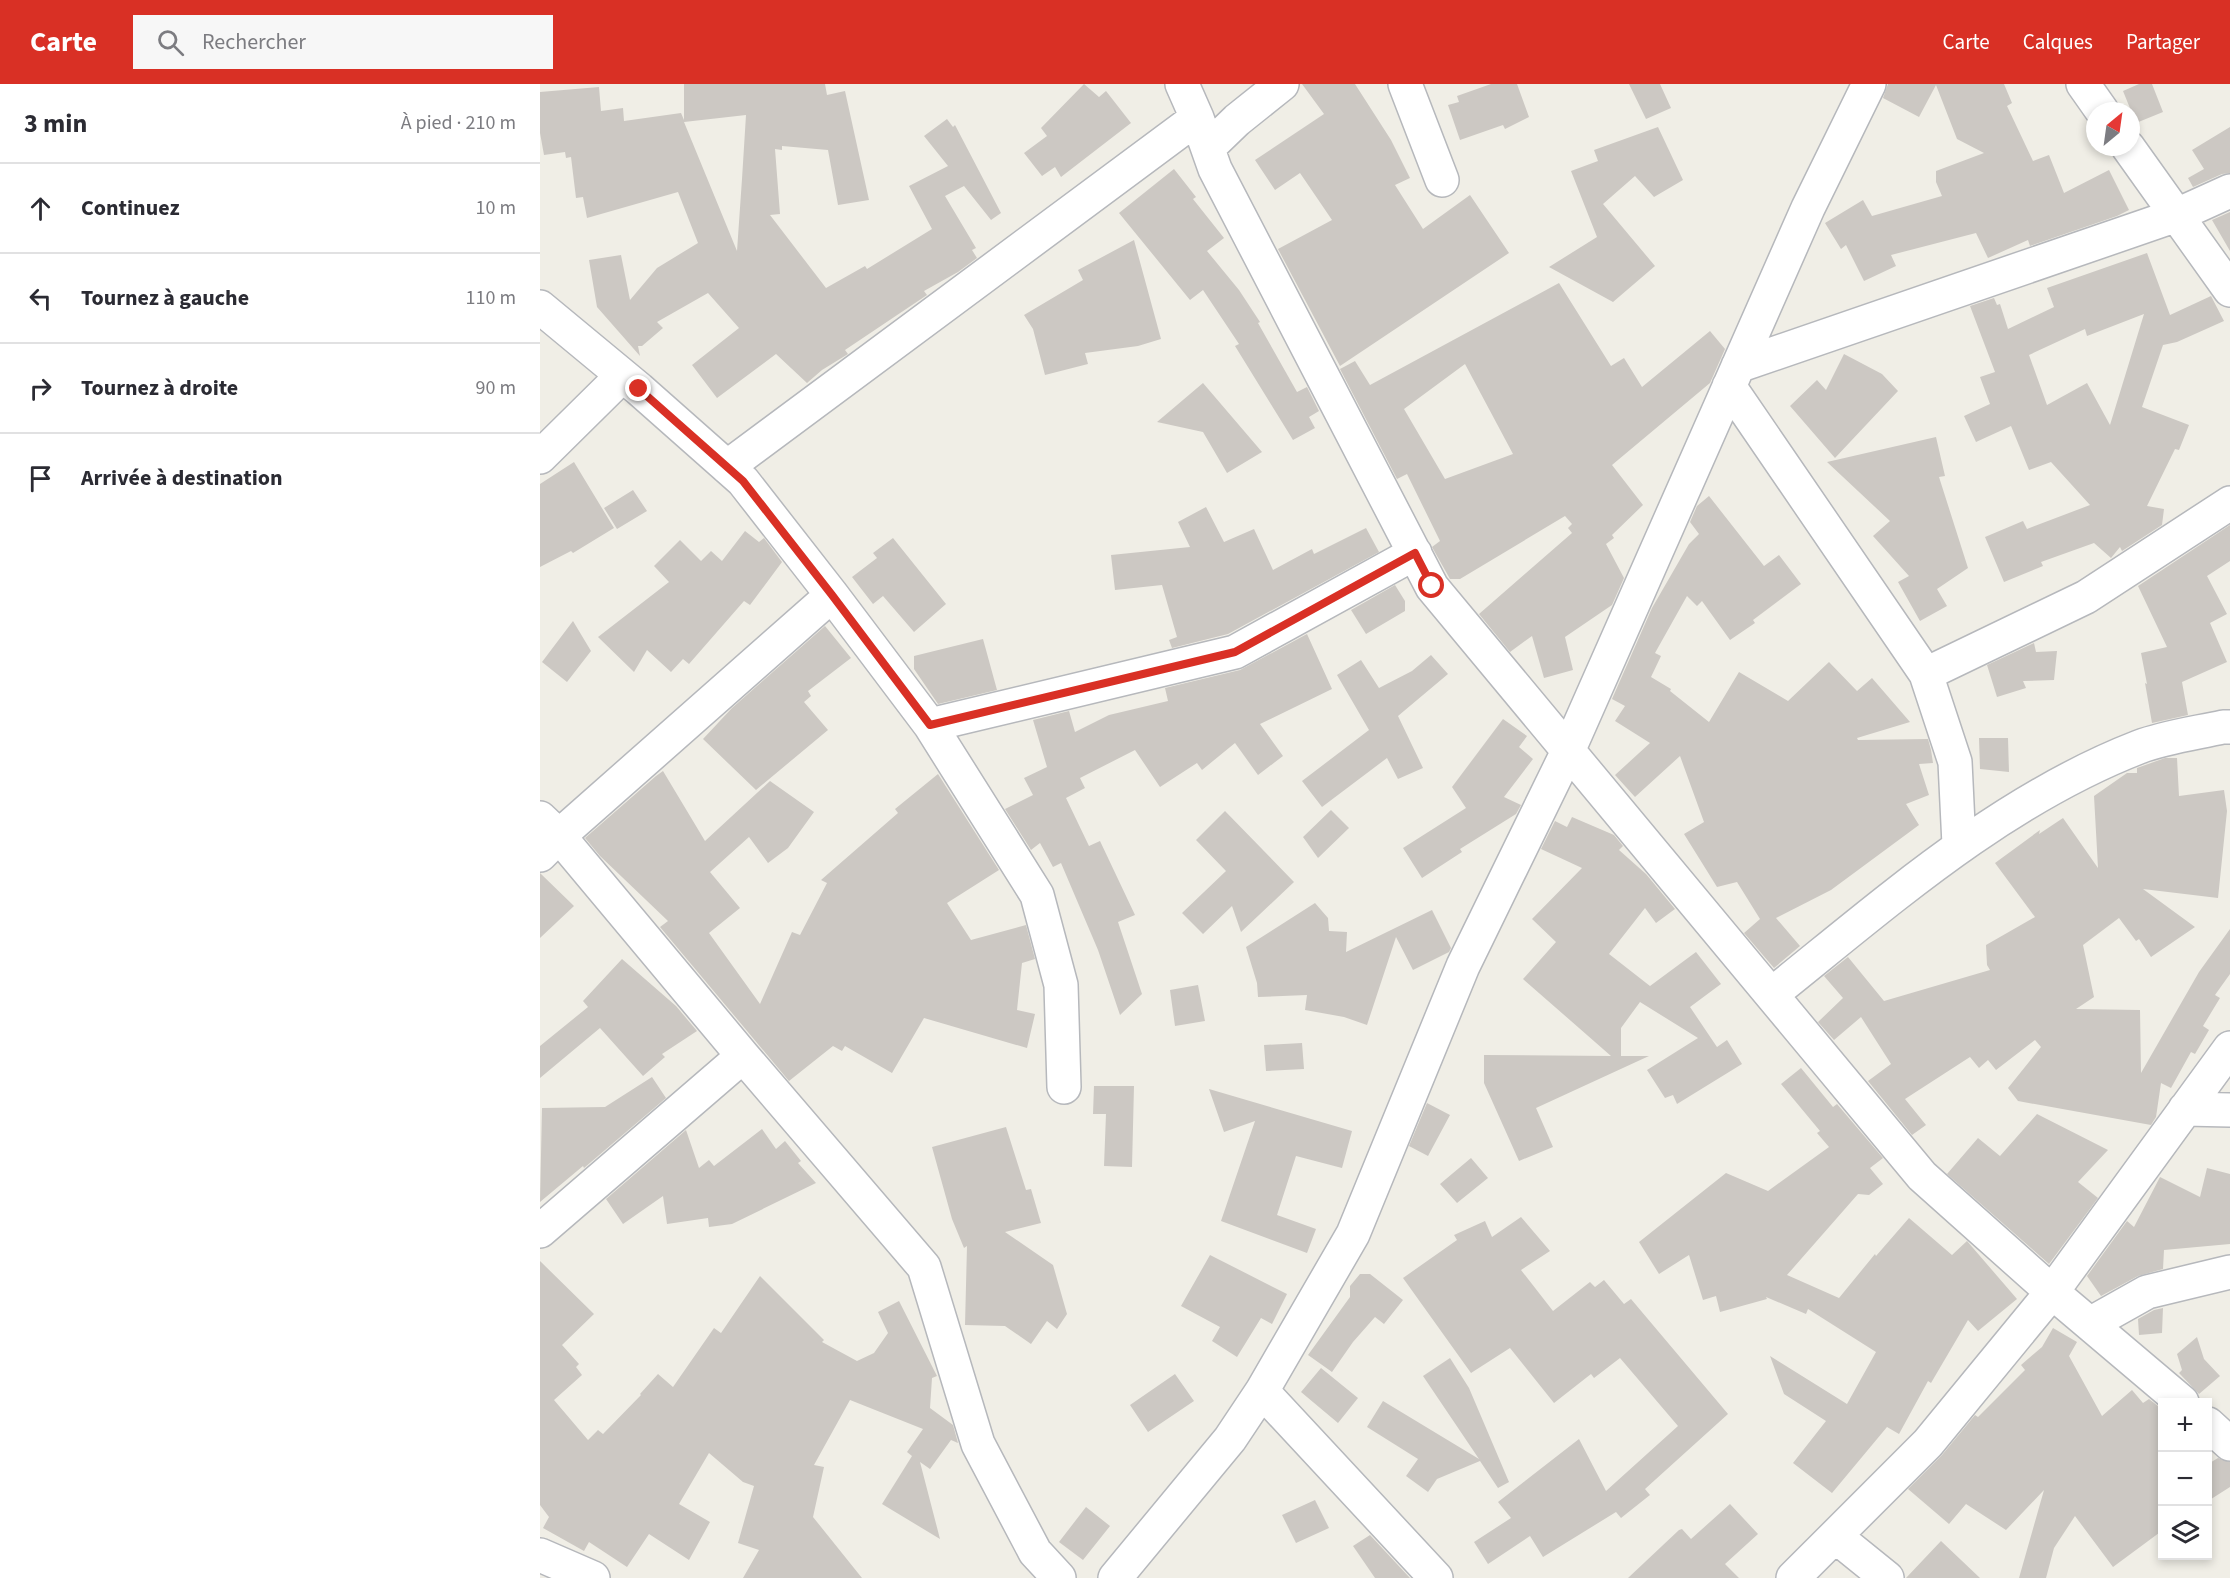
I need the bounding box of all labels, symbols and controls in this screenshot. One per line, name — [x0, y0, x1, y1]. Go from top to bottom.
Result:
search box — [133, 15, 553, 69]
text: Carte — [30, 22, 97, 62]
icon: search — [154, 26, 187, 59]
text: Rechercher — [202, 26, 306, 58]
text: Carte — [1943, 27, 1990, 57]
text: Calques — [2023, 27, 2093, 57]
text: Partager — [2126, 27, 2200, 57]
north arrow — [2086, 102, 2140, 156]
text: 3 min — [24, 105, 87, 142]
text: À pied · 210 m — [401, 109, 516, 137]
icon: ahead — [24, 192, 57, 225]
text: Continuez — [81, 192, 180, 224]
text: 10 m — [476, 194, 516, 222]
icon: left — [24, 282, 57, 315]
text: Tournez à gauche — [81, 282, 249, 314]
text: 110 m — [466, 284, 516, 312]
icon: right — [24, 372, 57, 405]
text: Tournez à droite — [81, 372, 238, 404]
text: 90 m — [476, 374, 516, 402]
route end — [625, 375, 651, 401]
icon: arrive — [24, 462, 57, 495]
text: Arrivée à destination — [81, 462, 283, 494]
route start — [1418, 572, 1444, 598]
map controls — [2158, 1398, 2212, 1560]
button: + — [2158, 1398, 2212, 1452]
button: − — [2158, 1452, 2212, 1506]
button: layers — [2158, 1506, 2212, 1560]

